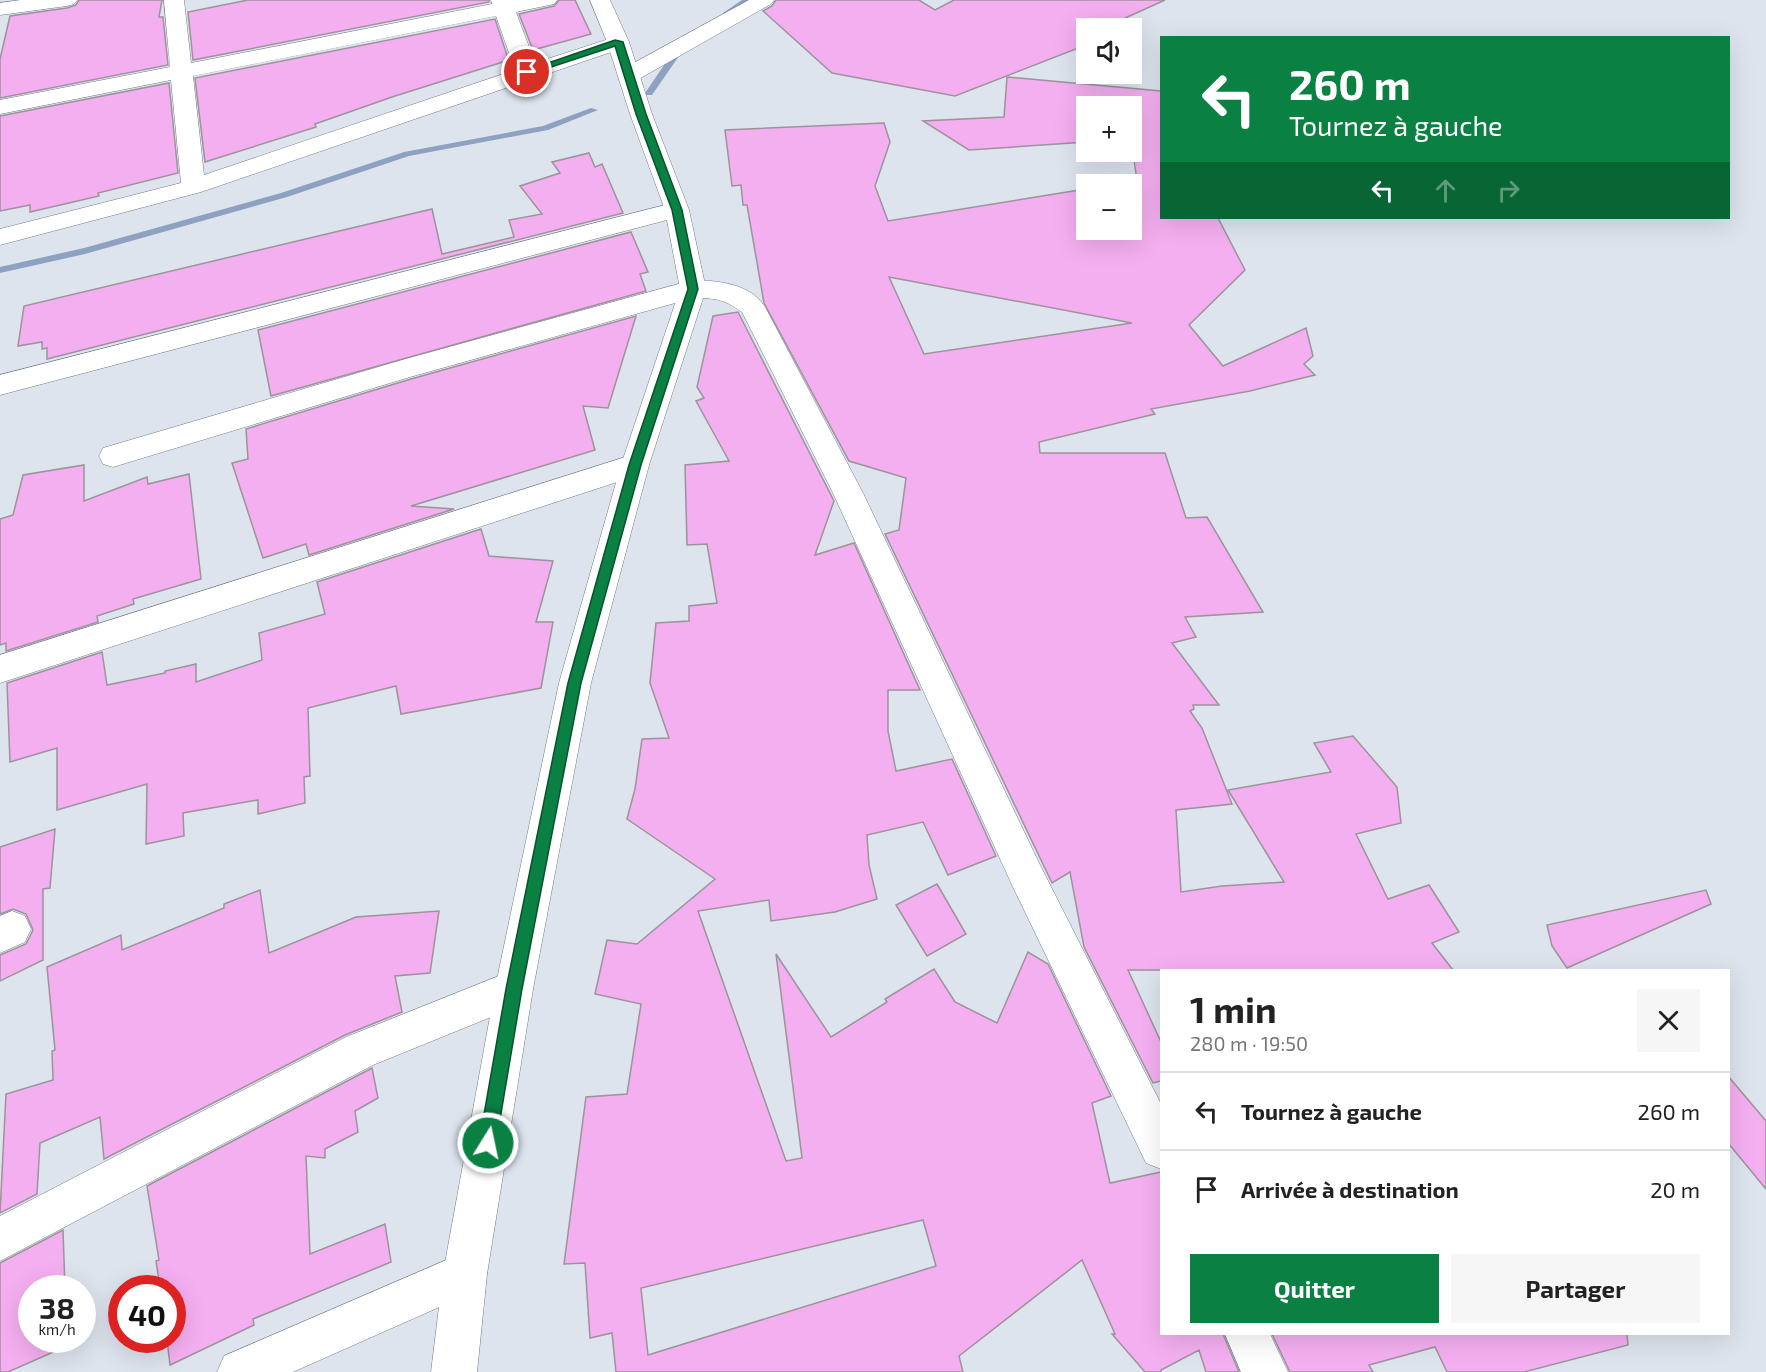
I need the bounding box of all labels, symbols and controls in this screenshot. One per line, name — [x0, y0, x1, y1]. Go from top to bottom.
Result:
map controls — [1076, 18, 1142, 240]
button: sound — [1076, 18, 1142, 84]
pin — [501, 46, 552, 97]
icon: arrive — [510, 55, 543, 88]
text: 260 m — [1289, 58, 1411, 108]
icon: left — [1190, 60, 1268, 138]
button: + — [1076, 96, 1142, 162]
text: Tournez à gauche — [1289, 109, 1503, 141]
button: − — [1076, 174, 1142, 240]
icon: left — [1366, 174, 1399, 207]
icon: ahead — [1429, 174, 1462, 207]
icon: right — [1492, 174, 1525, 207]
text: 1 min — [1190, 987, 1277, 1030]
button: close — [1637, 989, 1700, 1052]
text: 280 m · 19:50 — [1190, 1031, 1308, 1055]
icon: left — [1190, 1095, 1223, 1128]
text: Tournez à gauche — [1241, 1098, 1422, 1124]
text: 260 m — [1638, 1098, 1700, 1124]
position arrow — [456, 1111, 520, 1175]
icon: arrive — [1190, 1173, 1223, 1206]
text: Arrivée à destination — [1241, 1176, 1459, 1202]
text: 20 m — [1650, 1176, 1700, 1202]
button: Quitter — [1190, 1254, 1439, 1323]
button: Partager — [1451, 1254, 1700, 1323]
speed limit sign: 40 — [108, 1275, 186, 1353]
text: 38 — [39, 1289, 75, 1325]
text: km/h — [38, 1320, 76, 1338]

